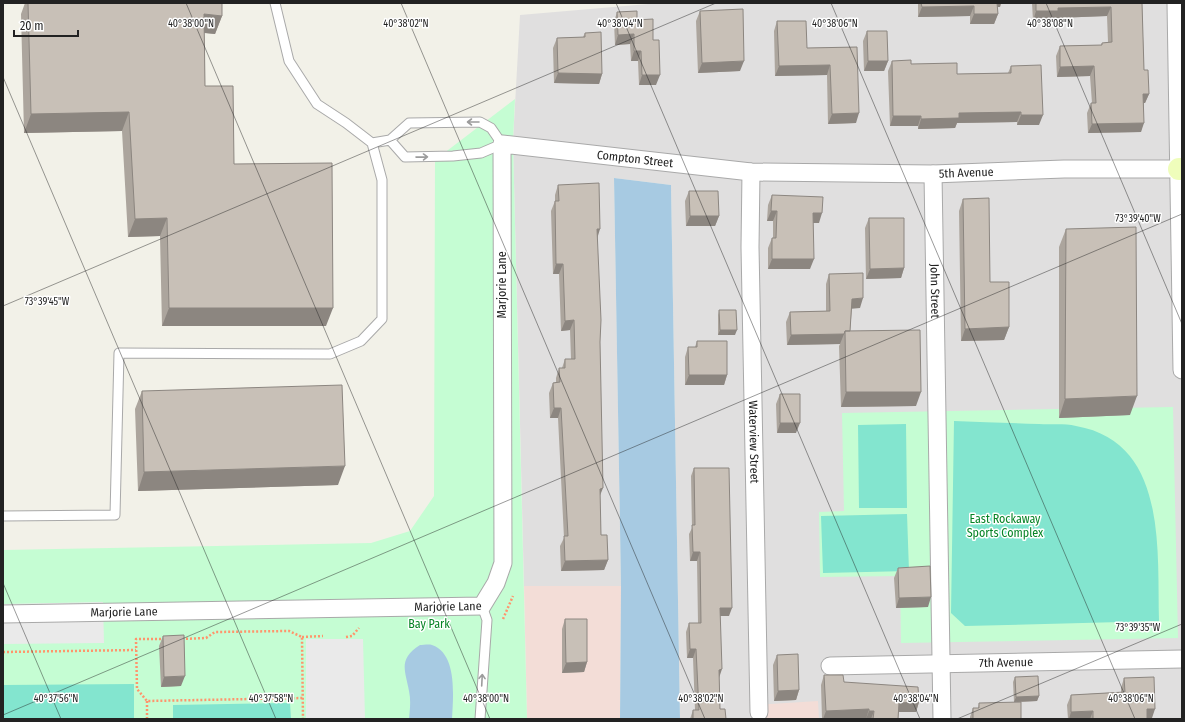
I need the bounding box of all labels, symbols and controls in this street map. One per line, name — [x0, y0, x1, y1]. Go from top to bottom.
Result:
scale bar — [14, 12, 78, 38]
text: 40°38'00"N — [168, 18, 214, 30]
text: 40°38'02"N — [383, 18, 429, 30]
text: 40°38'04"N — [597, 18, 643, 30]
text: 40°38'06"N — [812, 18, 858, 30]
text: 40°38'08"N — [1027, 18, 1073, 30]
text: 20 m — [20, 19, 44, 33]
one-way arrow — [467, 118, 480, 126]
street label: Compton Street — [596, 148, 674, 170]
one-way arrow — [415, 153, 428, 160]
street label: 5th Avenue — [939, 165, 994, 181]
text: 73°39'40"W — [1115, 213, 1161, 225]
street label: Marjorie Lane — [495, 251, 509, 319]
street label: John Street — [927, 264, 942, 318]
text: 73°39'45"W — [25, 296, 70, 308]
street label: Waterview Street — [746, 400, 762, 484]
park label: East Rockaway Sports Complex — [967, 512, 1044, 540]
street label: Marjorie Lane — [414, 599, 482, 614]
street label: Marjorie Lane — [90, 604, 158, 620]
park label: Bay Park — [408, 617, 450, 631]
text: 73°39'35"W — [1116, 622, 1161, 634]
street label: 7th Avenue — [979, 655, 1033, 670]
one-way arrow — [478, 674, 486, 687]
text: 40°37'56"N — [34, 693, 78, 705]
text: 40°37'58"N — [249, 693, 293, 705]
text: 40°38'00"N — [463, 693, 509, 705]
text: 40°38'02"N — [678, 693, 724, 705]
text: 40°38'04"N — [893, 693, 939, 705]
text: 40°38'06"N — [1108, 693, 1154, 705]

